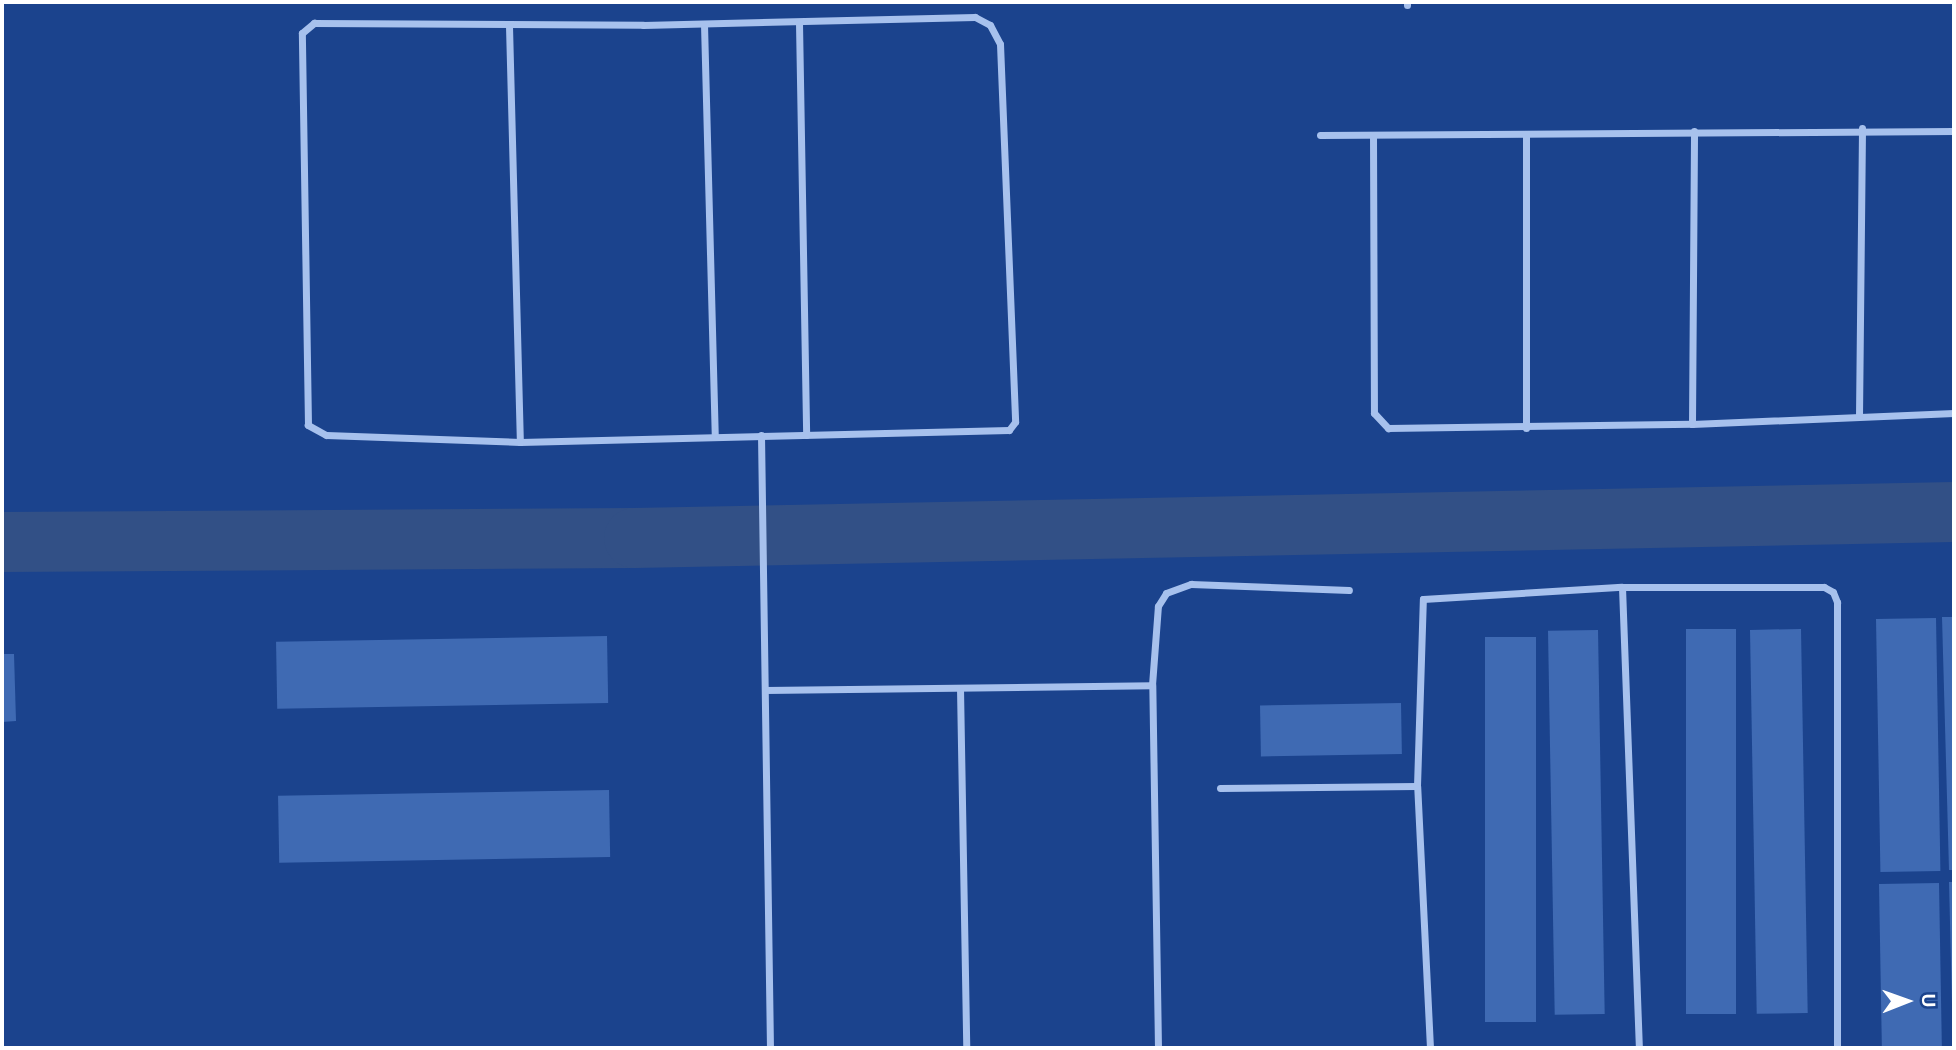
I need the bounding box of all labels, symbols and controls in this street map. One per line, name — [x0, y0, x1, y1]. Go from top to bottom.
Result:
north arrow — [1872, 966, 1942, 1036]
text: U — [1918, 994, 1939, 1008]

